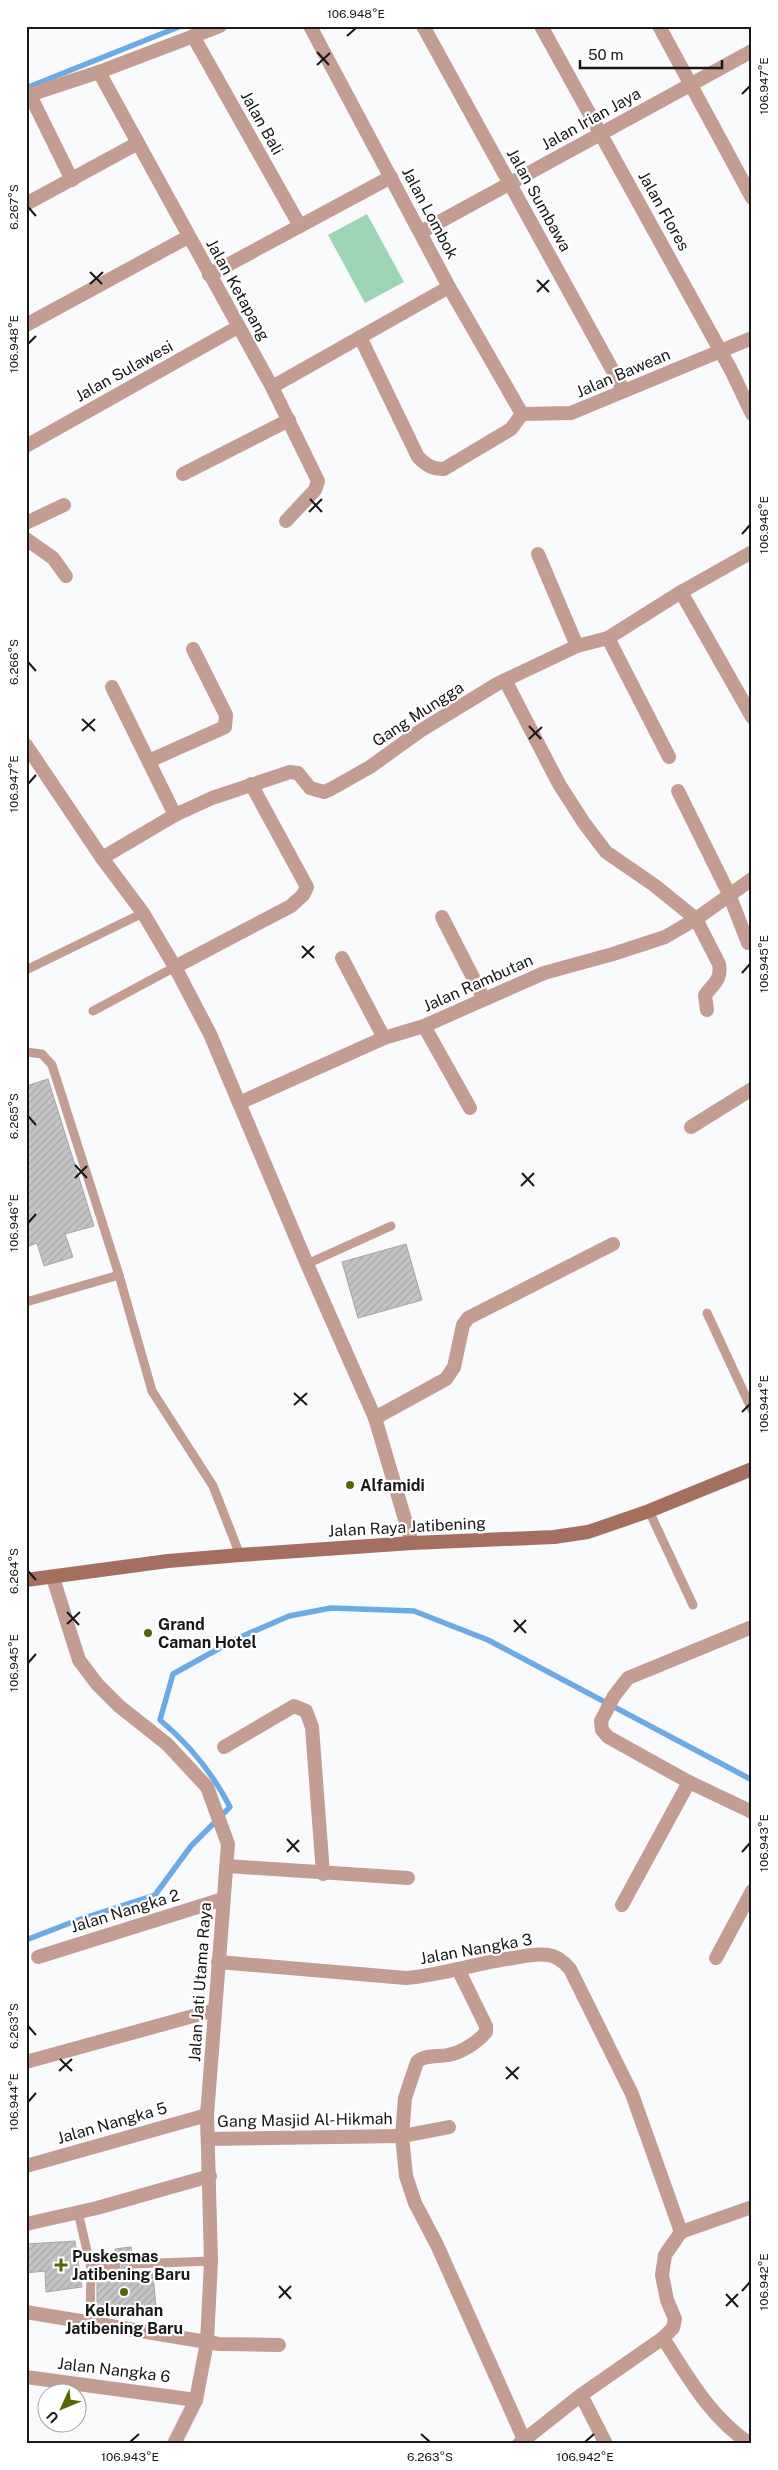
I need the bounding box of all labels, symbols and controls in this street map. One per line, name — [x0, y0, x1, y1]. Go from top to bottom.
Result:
text: 106.948°E — [327, 7, 385, 21]
scale bar — [580, 38, 723, 70]
text: 50 m — [588, 46, 623, 63]
text: 106.947°E — [757, 57, 771, 115]
street label: Jalan Irian Jaya — [538, 84, 644, 154]
street label: Jalan Bali — [237, 88, 287, 158]
street label: Jalan Sumbawa — [503, 145, 575, 255]
street label: Jalan Lombok — [398, 164, 462, 262]
street label: Jalan Flores — [634, 168, 694, 254]
text: 6.267°S — [7, 184, 21, 230]
street label: Jalan Ketapang — [202, 236, 274, 344]
text: 106.948°E — [7, 315, 21, 373]
street label: Jalan Sulawesi — [72, 336, 176, 406]
street label: Jalan Bawean — [573, 345, 673, 401]
text: 106.946°E — [757, 496, 771, 554]
text: 6.266°S — [7, 639, 21, 685]
street label: Gang Mungga — [369, 677, 467, 751]
text: 106.947°E — [7, 755, 21, 813]
text: 106.945°E — [757, 935, 771, 993]
street label: Jalan Rambutan — [420, 950, 536, 1016]
text: 6.265°S — [7, 1093, 21, 1139]
text: 106.946°E — [7, 1194, 21, 1252]
text: 106.944°E — [757, 1375, 771, 1433]
place label: Alfamidi — [360, 1476, 425, 1495]
marker: Alfamidi — [344, 1479, 356, 1491]
street label: Jalan Raya Jatibening — [327, 1513, 487, 1541]
text: 6.264°S — [7, 1548, 21, 1594]
place label: Grand Caman Hotel — [158, 1615, 257, 1652]
marker: Grand Caman Hotel — [142, 1627, 154, 1639]
text: 106.945°E — [7, 1634, 21, 1692]
text: 106.943°E — [757, 1814, 771, 1872]
street label: Jalan Nangka 2 — [68, 1885, 182, 1937]
street label: Jalan Jati Utama Raya — [185, 1902, 215, 2062]
street label: Jalan Nangka 3 — [418, 1930, 534, 1968]
text: 6.263°S — [7, 2003, 21, 2049]
text: 106.944°E — [7, 2073, 21, 2131]
street label: Jalan Nangka 5 — [55, 2098, 169, 2148]
street label: Gang Masjid Al-Hikmah — [217, 2109, 393, 2131]
place label: Puskesmas Jatibening Baru — [72, 2247, 190, 2284]
text: 106.942°E — [757, 2253, 771, 2311]
marker: Puskesmas Jatibening Baru — [54, 2258, 68, 2272]
marker: Kelurahan Jatibening Baru — [118, 2286, 130, 2298]
place label: Kelurahan Jatibening Baru — [65, 2301, 183, 2338]
street label: Jalan Nangka 6 — [57, 2354, 171, 2386]
north arrow — [38, 2382, 88, 2432]
text: U — [43, 2408, 62, 2426]
text: 106.943°E — [101, 2450, 159, 2464]
text: 6.263°S — [407, 2450, 453, 2464]
text: 106.942°E — [556, 2450, 614, 2464]

